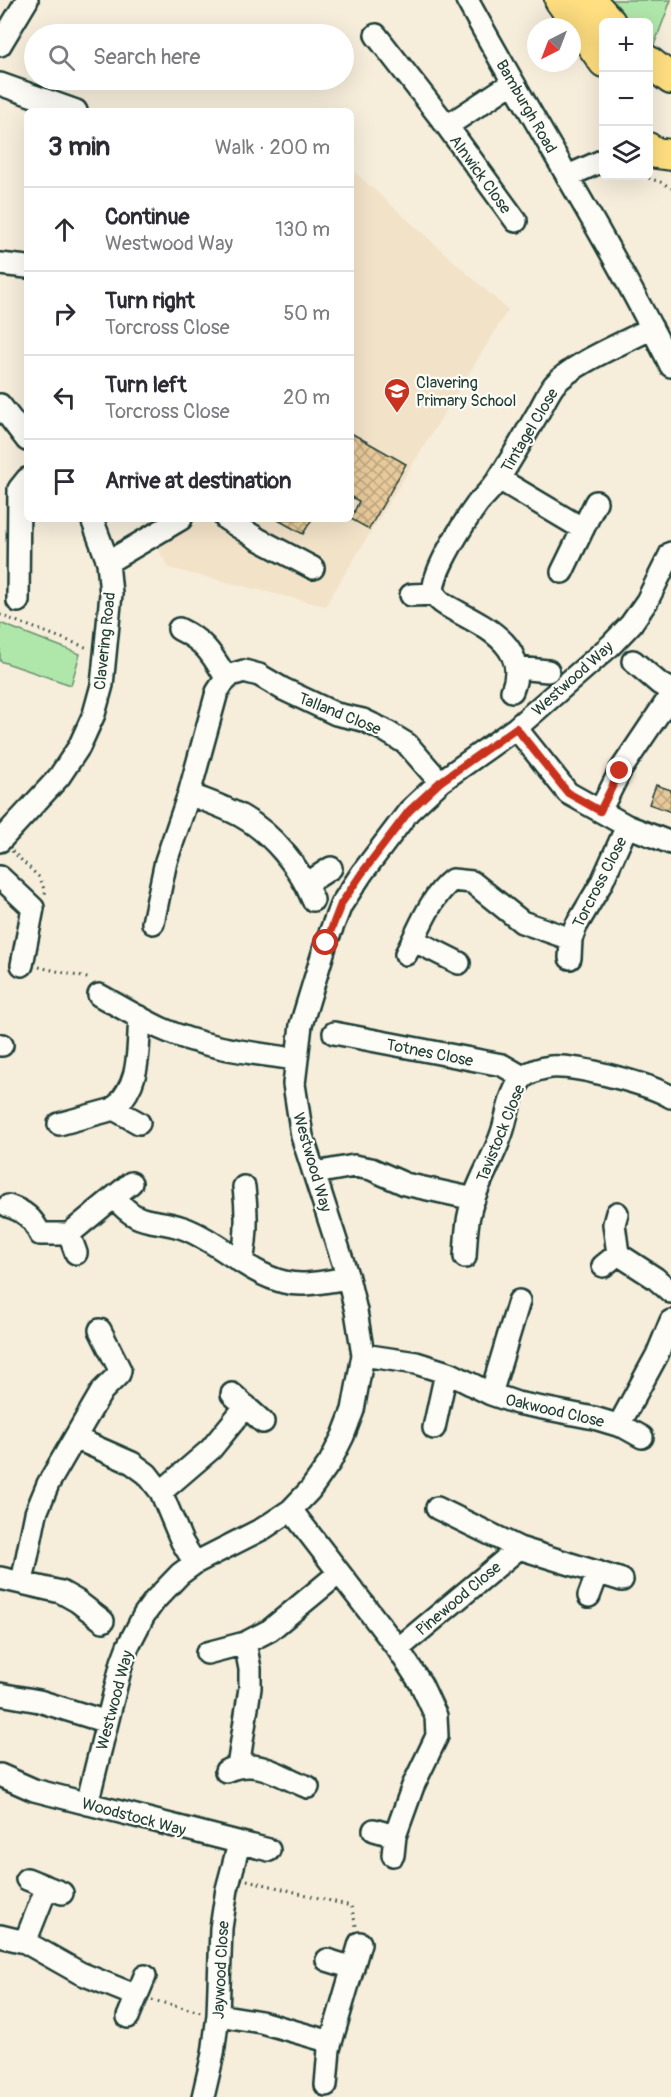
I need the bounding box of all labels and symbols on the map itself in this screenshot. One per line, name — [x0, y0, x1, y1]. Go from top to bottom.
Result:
north arrow — [527, 18, 581, 72]
street label: Bamburgh Road — [491, 56, 561, 157]
street label: Alnwick Close — [445, 131, 516, 218]
place label: Clavering Primary School — [416, 373, 516, 411]
school or university icon: Clavering Primary School — [382, 376, 412, 414]
street label: Tintagel Close — [497, 385, 563, 476]
street label: Clavering Road — [90, 591, 120, 691]
street label: Westwood Way — [528, 637, 618, 720]
street label: Talland Close — [295, 688, 384, 740]
route end — [606, 757, 632, 783]
street label: Torcross Close — [568, 833, 631, 931]
route start — [312, 929, 338, 955]
street label: Totnes Close — [385, 1035, 475, 1071]
street label: Tavistock Close — [472, 1082, 530, 1185]
street label: Westwood Way — [288, 1110, 336, 1214]
street label: Oakwood Close — [503, 1390, 606, 1432]
street label: Pinewood Close — [412, 1557, 505, 1640]
street label: Westwood Way — [92, 1648, 138, 1752]
street label: Woodstock Way — [79, 1793, 188, 1841]
street label: Jaywood Close — [208, 1920, 234, 2020]

